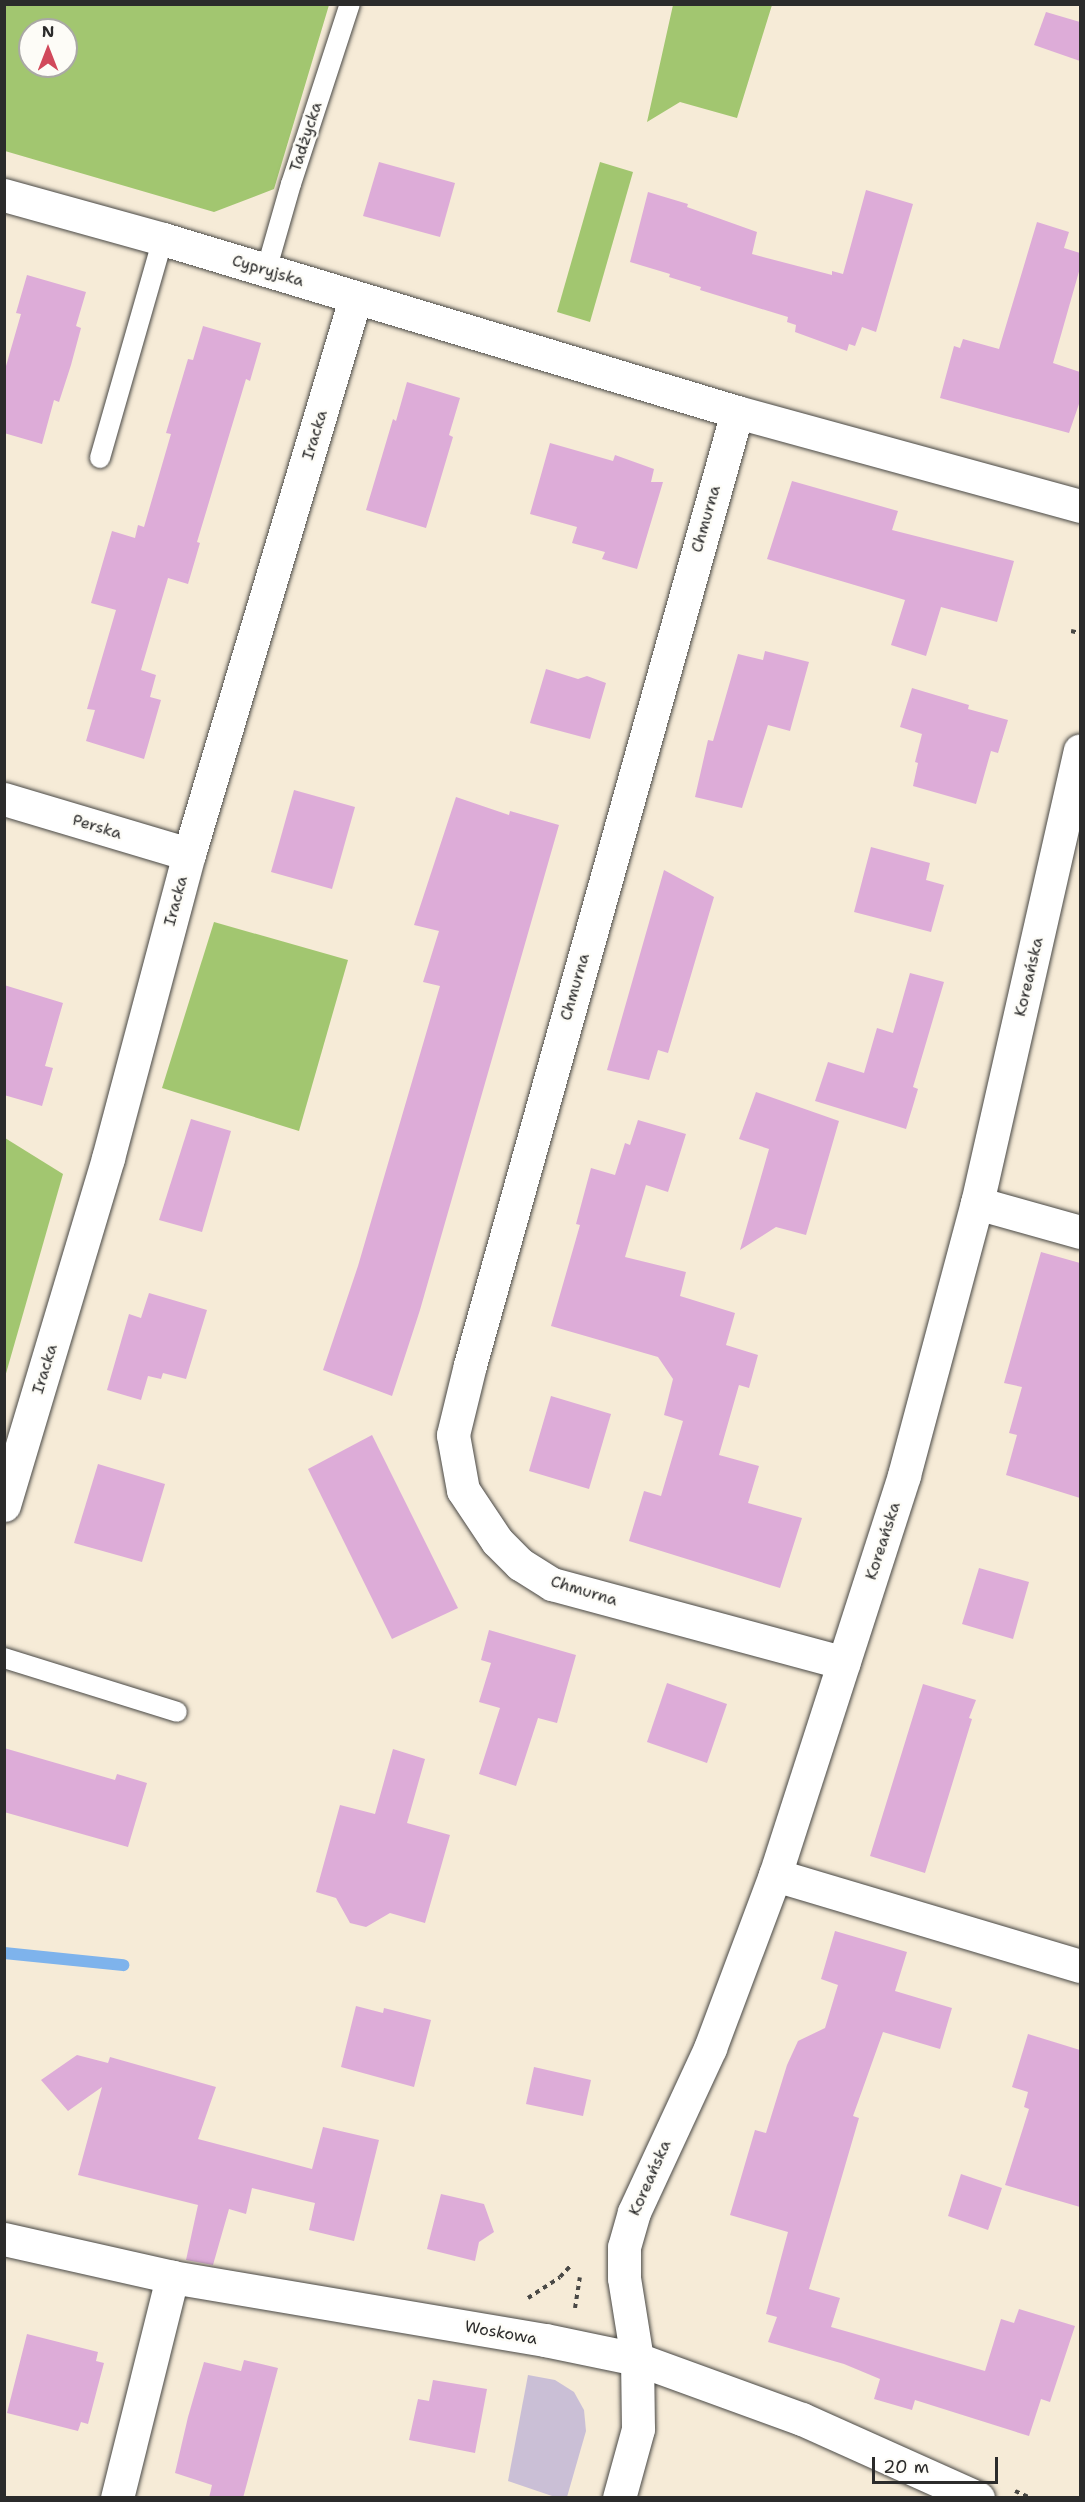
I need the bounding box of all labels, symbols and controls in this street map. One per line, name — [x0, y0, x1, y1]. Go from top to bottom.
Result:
north arrow — [18, 18, 78, 78]
text: N — [42, 21, 54, 42]
street label: Tadżycka — [286, 100, 326, 174]
street label: Cypryjska — [230, 251, 306, 291]
street label: Iracka — [298, 408, 332, 462]
street label: Chmurna — [687, 483, 725, 555]
street label: Perska — [70, 810, 124, 844]
street label: Iracka — [160, 874, 192, 928]
street label: Koreańska — [1011, 936, 1047, 1018]
street label: Chmurna — [556, 951, 594, 1023]
street label: Iracka — [28, 1342, 62, 1396]
street label: Koreańska — [861, 1500, 905, 1582]
street label: Chmurna — [548, 1572, 620, 1610]
street label: Koreańska — [625, 2137, 675, 2219]
street label: Woskowa — [463, 2317, 539, 2349]
scale bar — [875, 2445, 1001, 2483]
text: 20 m — [883, 2455, 929, 2479]

